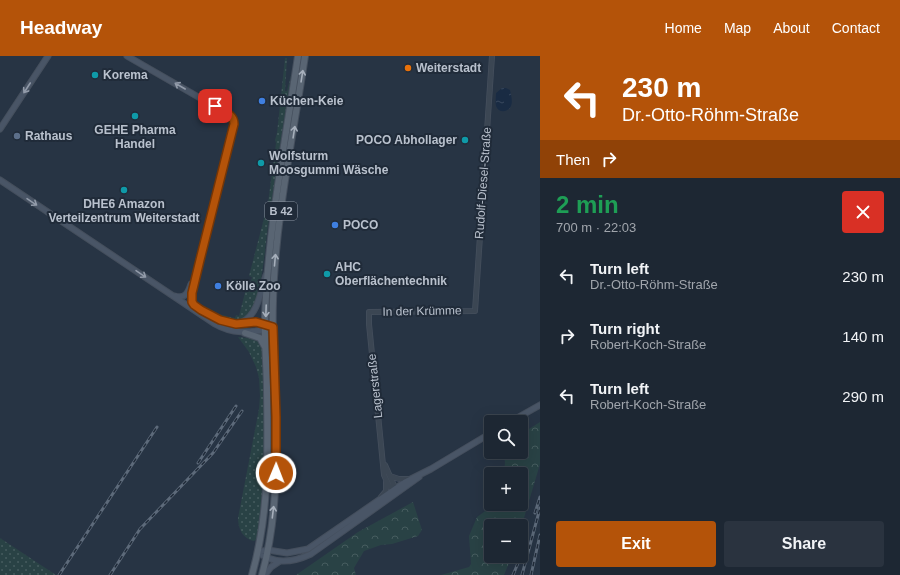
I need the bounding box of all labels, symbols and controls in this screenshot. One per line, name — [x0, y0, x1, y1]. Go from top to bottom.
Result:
text: Headway — [20, 17, 102, 38]
text: Home — [665, 20, 702, 36]
text: Map — [724, 20, 751, 36]
text: About — [773, 20, 810, 36]
text: Contact — [832, 20, 880, 36]
place label: Weiterstadt — [416, 61, 481, 75]
marker: Weiterstadt — [403, 63, 413, 73]
place label: Korema — [103, 68, 148, 82]
marker: Korema — [90, 70, 100, 80]
one-way arrow — [298, 70, 306, 83]
icon: left — [556, 72, 608, 124]
text: 230 m — [622, 72, 701, 103]
one-way arrow — [175, 82, 187, 90]
one-way arrow — [22, 83, 31, 94]
pin — [198, 89, 232, 123]
place label: Küchen-Keie — [270, 94, 344, 108]
icon: arrive — [204, 95, 226, 117]
marker: Küchen-Keie — [257, 96, 267, 106]
text: Dr.-Otto-Röhm-Straße — [622, 105, 799, 125]
marker: GEHE Pharma Handel — [130, 111, 140, 121]
place label: GEHE Pharma Handel — [94, 123, 176, 151]
one-way arrow — [290, 125, 298, 138]
street label: Rudolf-Diesel-Straße — [472, 126, 494, 239]
place label: Rathaus — [25, 129, 73, 143]
marker: Rathaus — [12, 131, 22, 141]
place label: POCO Abhollager — [356, 133, 457, 147]
marker: POCO Abhollager — [460, 135, 470, 145]
icon: right — [598, 148, 620, 170]
place label: Wolfsturm Moosgummi Wäsche — [269, 149, 389, 177]
text: Then — [556, 151, 590, 168]
marker: Wolfsturm Moosgummi Wäsche — [256, 158, 266, 168]
marker: DHE6 Amazon Verteilzentrum Weiterstadt — [119, 185, 129, 195]
text: 2 min — [556, 191, 619, 218]
button: close — [842, 191, 884, 233]
place label: DHE6 Amazon Verteilzentrum Weiterstadt — [48, 197, 200, 225]
one-way arrow — [27, 198, 38, 206]
road number: B 42 — [265, 202, 297, 220]
place label: POCO — [343, 218, 378, 232]
marker: POCO — [330, 220, 340, 230]
text: 700 m · 22:03 — [556, 220, 636, 235]
one-way arrow — [272, 254, 279, 267]
place label: AHC Oberflächentechnik — [335, 260, 447, 288]
text: Turn left — [590, 260, 649, 277]
icon: left — [556, 265, 578, 287]
text: 230 m — [842, 268, 884, 285]
marker: AHC Oberflächentechnik — [322, 269, 332, 279]
one-way arrow — [135, 270, 146, 278]
text: Dr.-Otto-Röhm-Straße — [590, 277, 718, 292]
place label: Kölle Zoo — [226, 279, 281, 293]
marker: Kölle Zoo — [213, 281, 223, 291]
street label: In der Krümme — [382, 303, 462, 319]
one-way arrow — [262, 304, 269, 317]
text: Turn right — [590, 320, 660, 337]
icon: right — [556, 325, 578, 347]
text: 140 m — [842, 328, 884, 345]
text: Robert-Koch-Straße — [590, 337, 706, 352]
street label: Lagerstraße — [365, 353, 385, 419]
text: Turn left — [590, 380, 649, 397]
icon: left — [556, 385, 578, 407]
text: 290 m — [842, 388, 884, 405]
text: Robert-Koch-Straße — [590, 397, 706, 412]
map controls — [484, 415, 528, 563]
button: search — [484, 415, 528, 459]
position arrow — [255, 452, 297, 494]
button: + — [484, 467, 528, 511]
one-way arrow — [270, 506, 277, 519]
button: − — [484, 519, 528, 563]
button: Exit — [556, 521, 716, 567]
button: Share — [724, 521, 884, 567]

